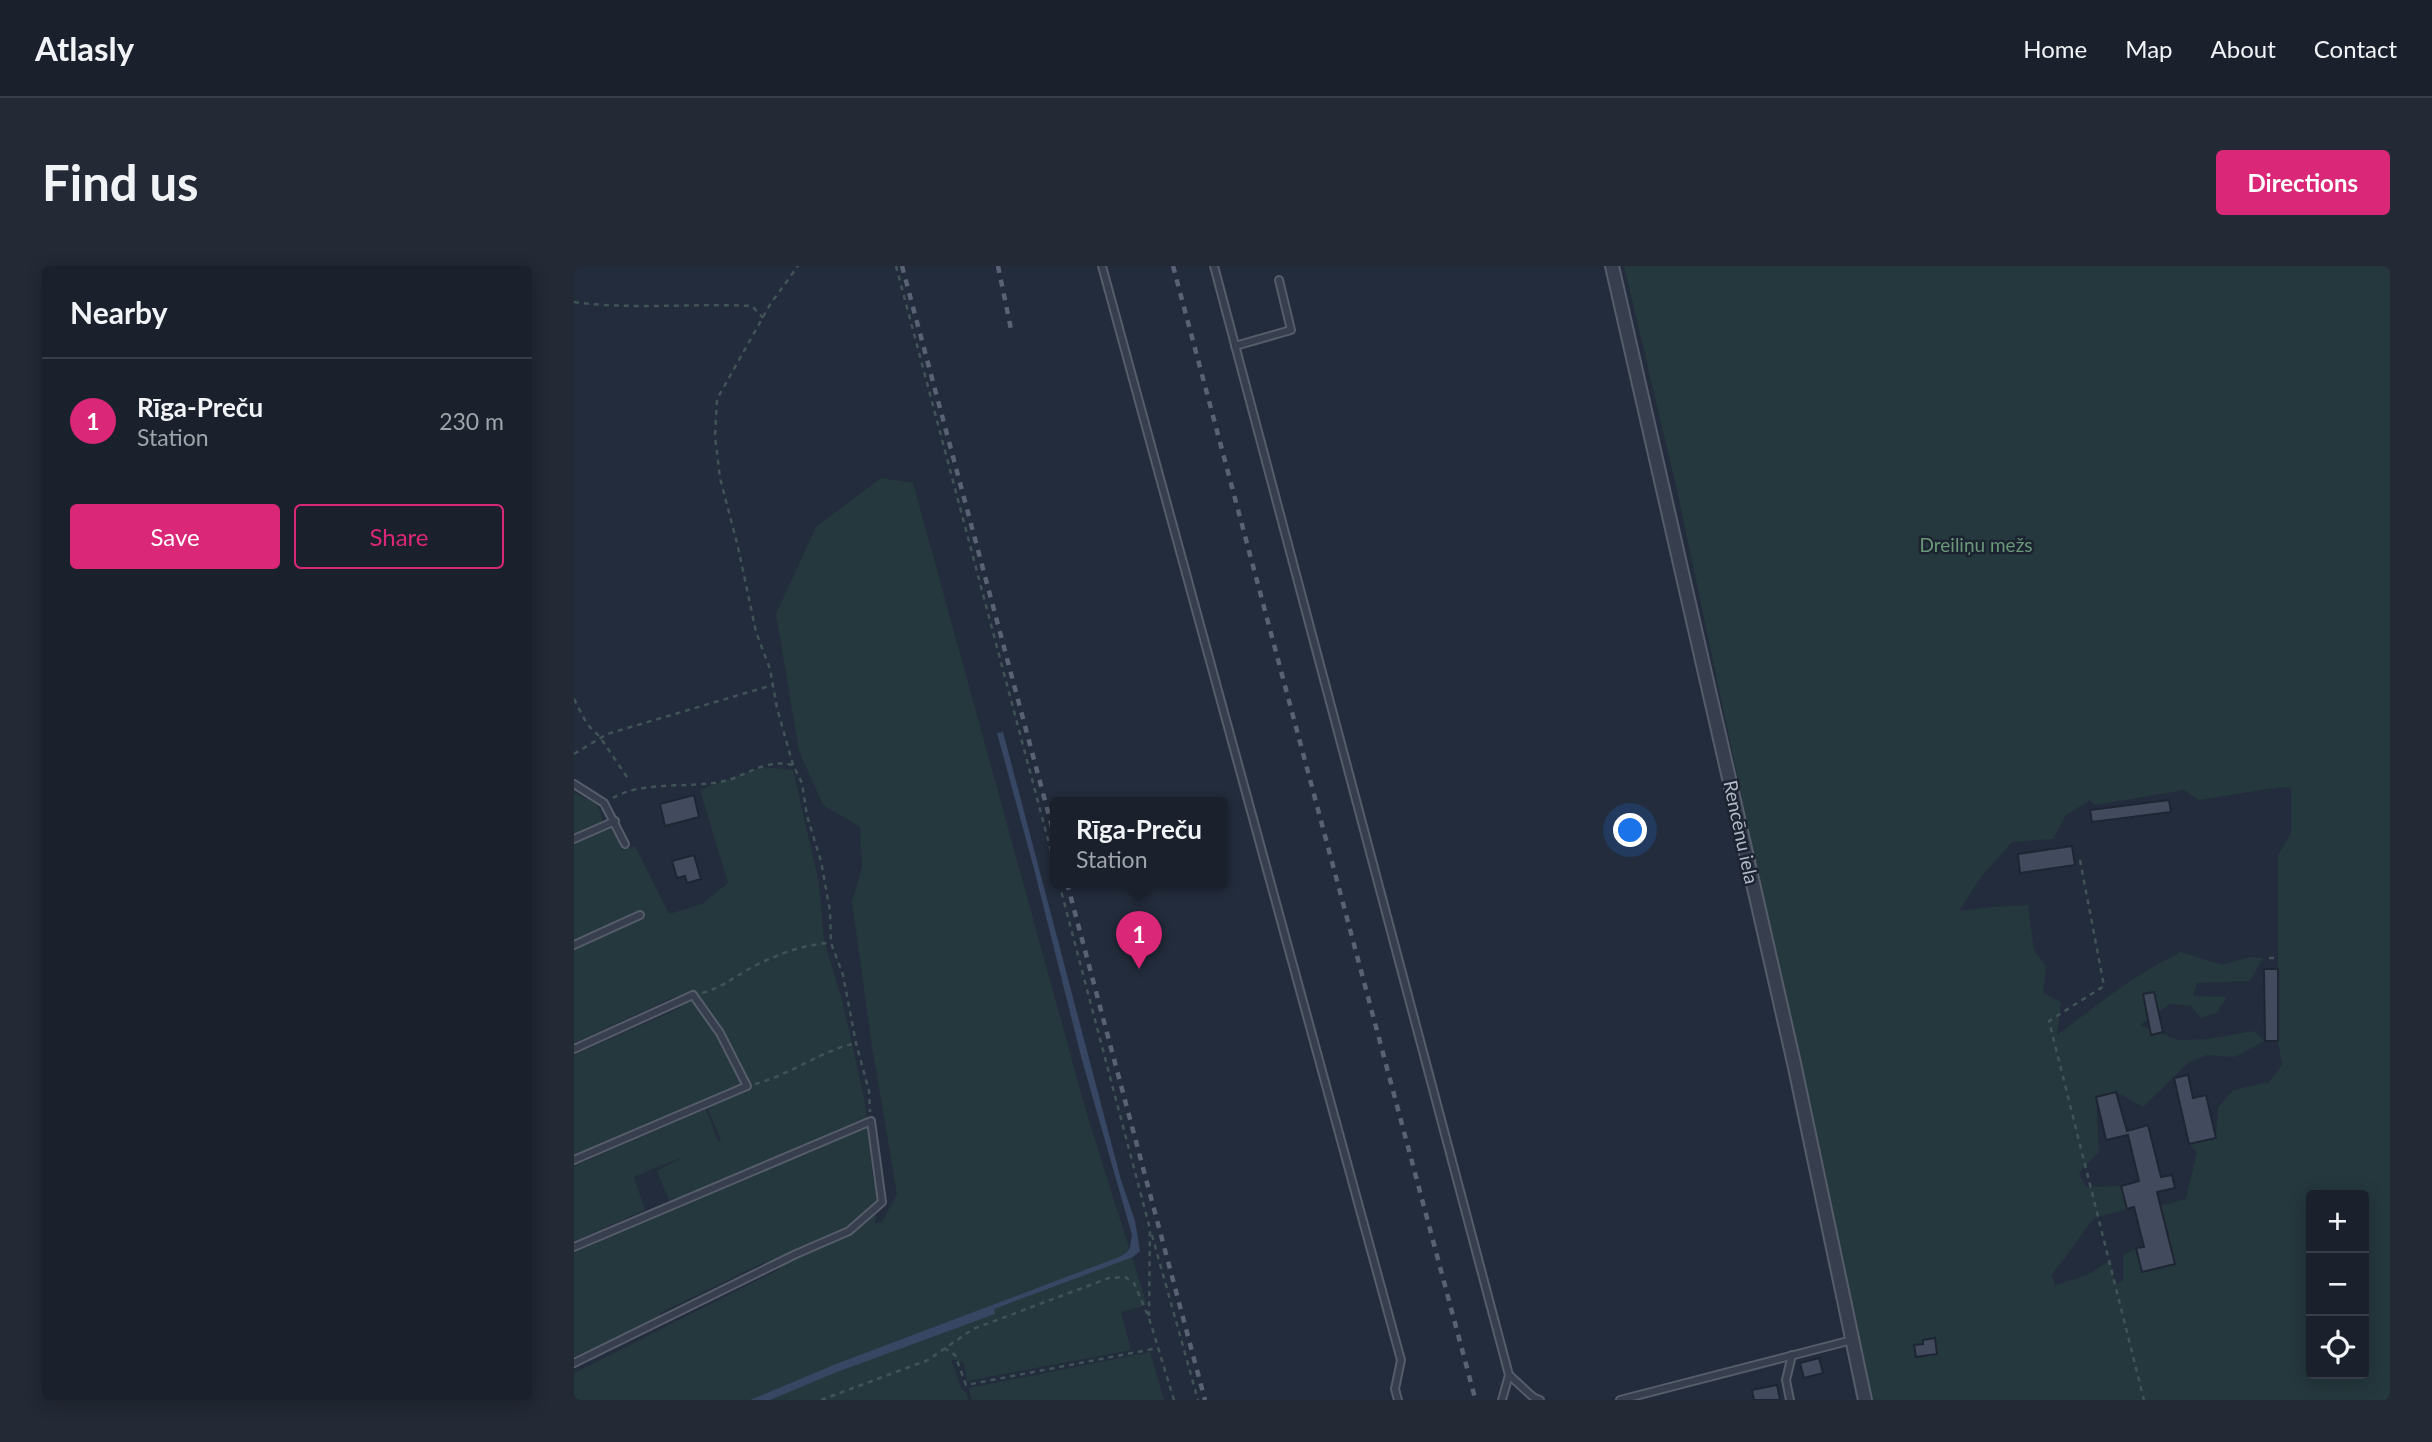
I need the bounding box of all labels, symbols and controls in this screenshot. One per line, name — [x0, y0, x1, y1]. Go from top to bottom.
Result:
text: Atlasly — [35, 28, 134, 68]
text: Home — [2023, 34, 2087, 63]
text: Map — [2125, 34, 2173, 63]
text: About — [2211, 34, 2276, 63]
text: Contact — [2314, 34, 2397, 63]
button: Directions — [2216, 150, 2390, 215]
text: Find us — [42, 153, 199, 211]
text: Nearby — [70, 294, 168, 330]
text: Rīga-Preču — [137, 391, 263, 423]
text: 1 — [86, 407, 100, 435]
text: 230 m — [439, 407, 504, 435]
text: Station — [137, 423, 209, 451]
button: Save — [70, 504, 280, 569]
button: Share — [294, 504, 504, 569]
park label: Dreiliņu mežs — [1920, 533, 2032, 556]
street label: Rencēnu iela — [1719, 778, 1764, 886]
popup — [1050, 797, 1228, 888]
text: Rīga-Preču — [1076, 813, 1202, 845]
your location — [1613, 813, 1647, 847]
text: Station — [1076, 845, 1148, 873]
pin: 1 — [1116, 911, 1162, 969]
map controls — [2306, 1190, 2369, 1379]
button: + — [2306, 1190, 2369, 1253]
button: − — [2306, 1253, 2369, 1316]
button: locate — [2306, 1316, 2369, 1379]

